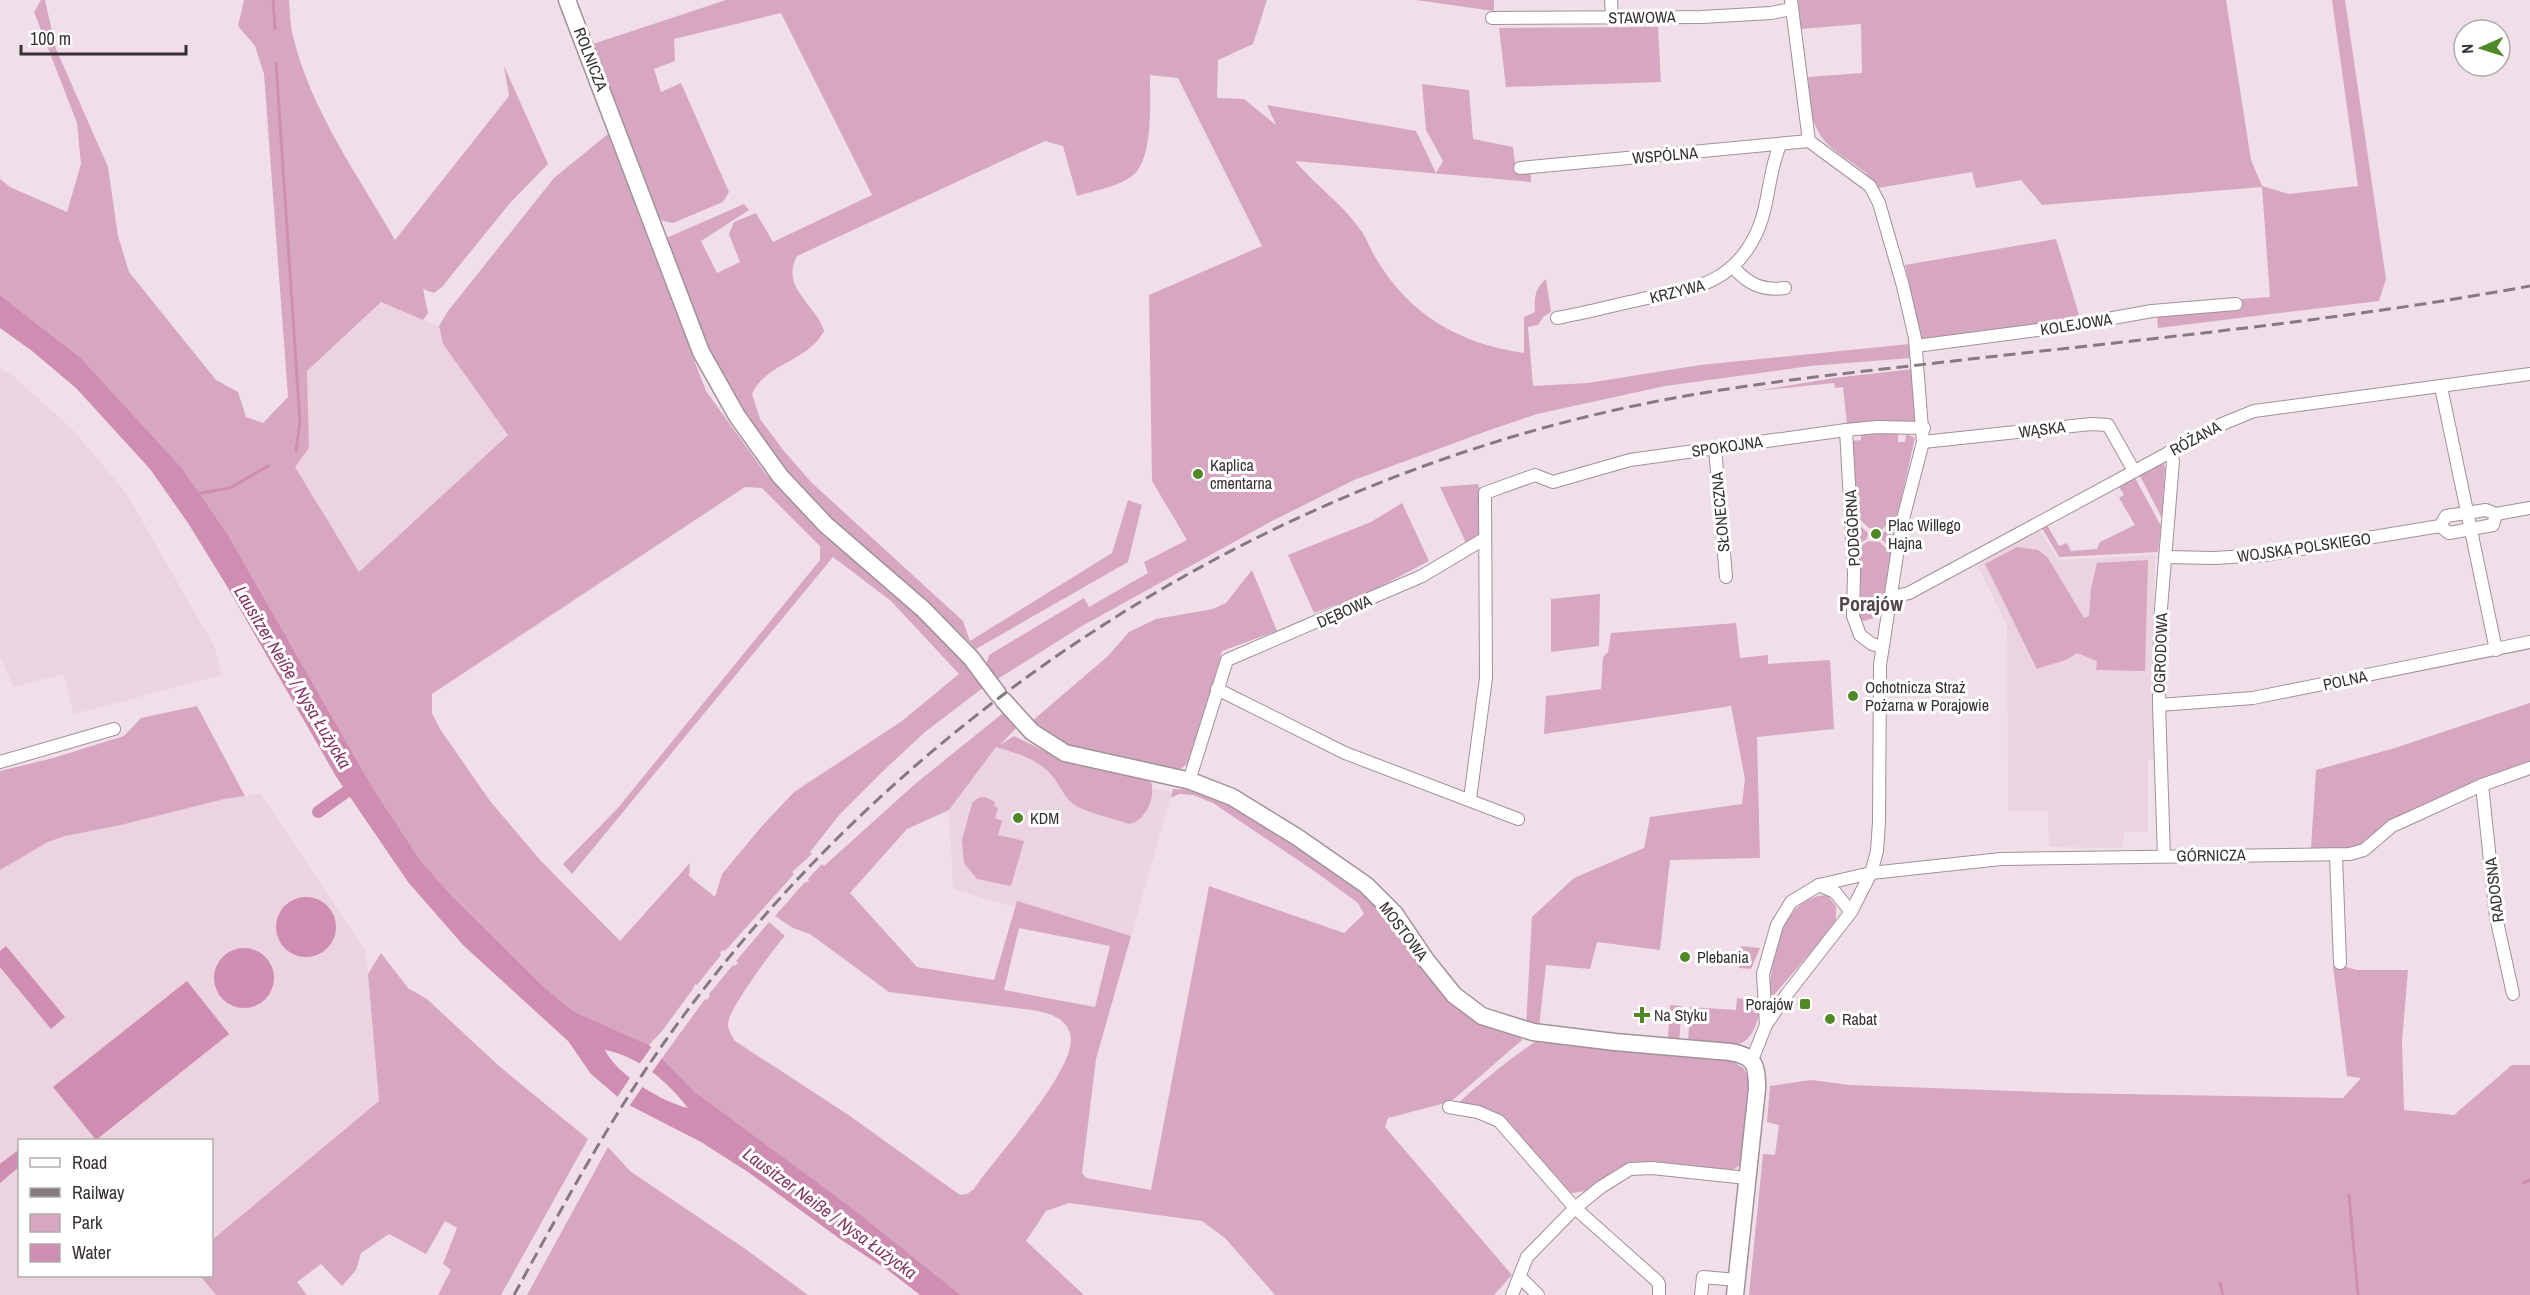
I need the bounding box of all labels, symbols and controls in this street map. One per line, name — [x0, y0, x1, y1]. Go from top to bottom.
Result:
street label: STAWOWA — [1608, 5, 1676, 29]
scale bar — [21, 18, 186, 56]
north arrow — [2452, 18, 2512, 78]
street label: ROLNICZA — [569, 24, 613, 94]
text: 100 m — [30, 26, 71, 51]
text: N — [2456, 43, 2478, 54]
street label: WSPÓLNA — [1631, 141, 1699, 169]
street label: KRZYWA — [1647, 274, 1707, 308]
street label: KOLEJOWA — [2039, 307, 2114, 341]
street label: WĄSKA — [2017, 415, 2067, 443]
street label: RÓŻANA — [2166, 415, 2225, 461]
street label: SPOKOJNA — [1690, 430, 1764, 462]
place label: Kaplica cmentarna — [1210, 454, 1273, 494]
marker: Kaplica cmentarna — [1191, 467, 1205, 481]
street label: SŁONECZNA — [1706, 471, 1734, 553]
street label: PODGÓRNA — [1839, 489, 1865, 567]
place label: Plac Willego Hajna — [1888, 514, 1961, 554]
marker: Plac Willego Hajna — [1869, 527, 1883, 541]
street label: WOJSKA POLSKIEGO — [2236, 527, 2372, 567]
water label: Lausitzer Neiße / Nysa Łużycka — [228, 581, 358, 773]
street label: DĘBOWA — [1313, 589, 1375, 633]
district label: Porajów — [1839, 590, 1903, 617]
street label: OGRODOWA — [2148, 612, 2172, 694]
street label: POLNA — [2321, 665, 2369, 695]
place label: Ochotnicza Straż Pożarna w Porajowie — [1865, 676, 1989, 716]
marker: Ochotnicza Straż Pożarna w Porajowie — [1846, 689, 1860, 703]
place label: KDM — [1030, 807, 1059, 829]
marker: KDM — [1011, 811, 1025, 825]
street label: GÓRNICZA — [2176, 843, 2246, 867]
street label: RADOSNA — [2479, 856, 2509, 924]
street label: MOSTOWA — [1375, 897, 1434, 965]
place label: Plebania — [1697, 946, 1749, 968]
marker: Plebania — [1678, 950, 1692, 964]
place label: Porajów — [1746, 993, 1794, 1015]
marker: Porajów — [1798, 997, 1812, 1011]
place label: Na Styku — [1654, 1004, 1707, 1026]
marker: Na Styku — [1635, 1008, 1649, 1022]
place label: Rabat — [1842, 1008, 1877, 1030]
marker: Rabat — [1823, 1012, 1837, 1026]
legend — [18, 1139, 213, 1277]
water label: Lausitzer Neiße / Nysa Łużycka — [738, 1141, 922, 1285]
text: Road — [72, 1150, 107, 1175]
text: Railway — [72, 1180, 125, 1205]
text: Park — [72, 1210, 103, 1235]
text: Water — [72, 1240, 111, 1265]

